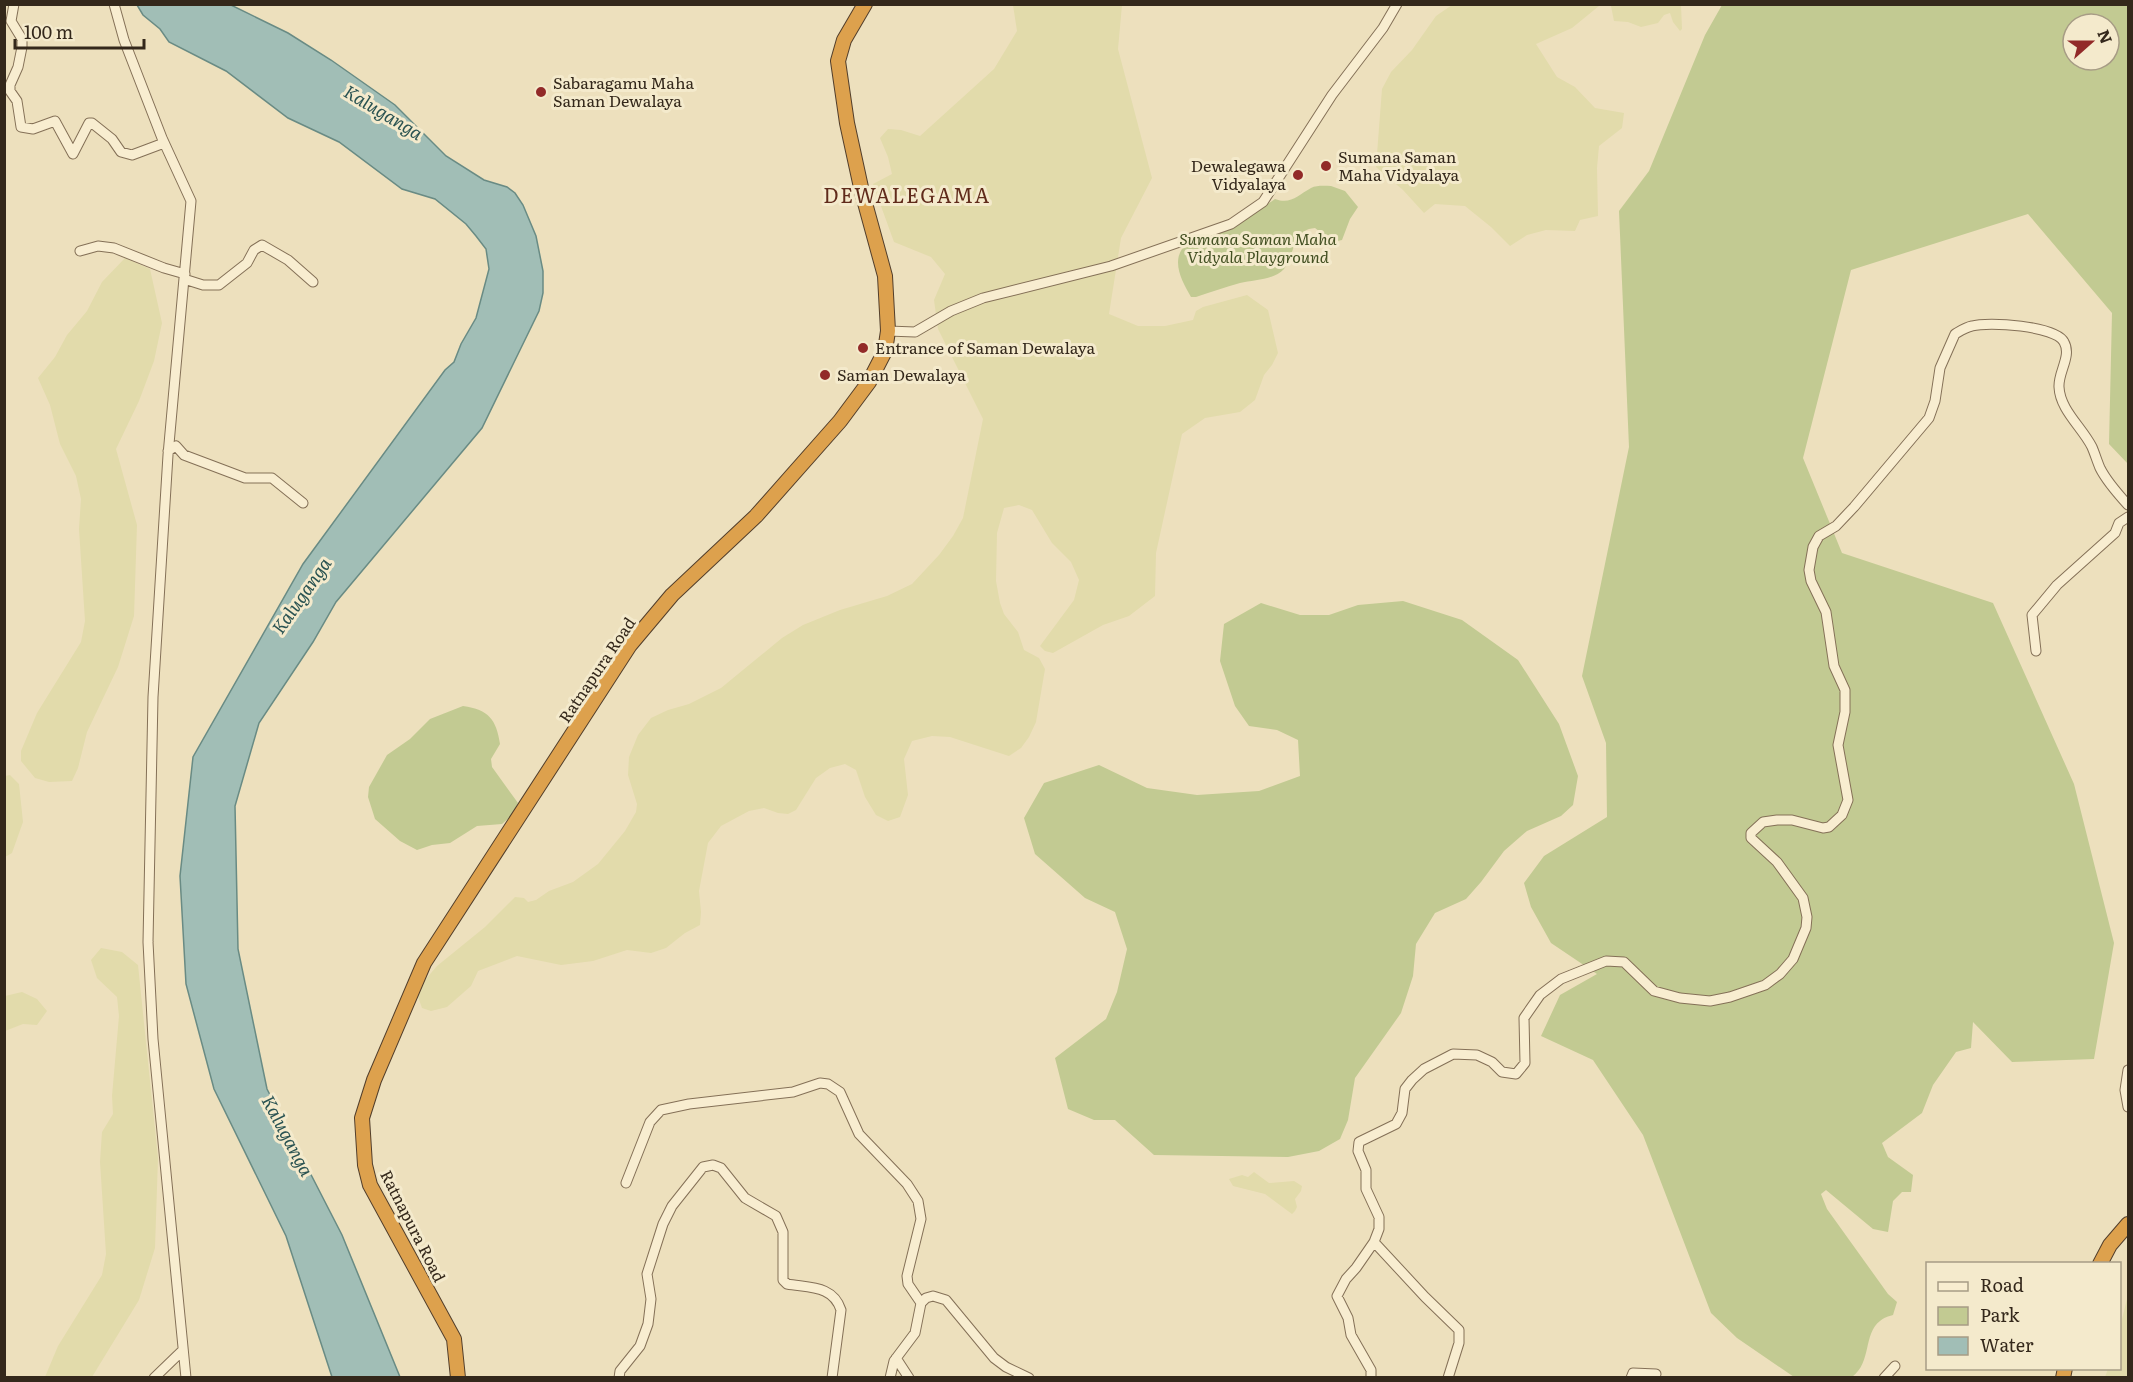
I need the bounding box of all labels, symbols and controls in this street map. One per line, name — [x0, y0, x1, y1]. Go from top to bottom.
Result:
scale bar — [15, 12, 144, 50]
north arrow — [2061, 12, 2121, 72]
text: 100 m — [24, 18, 73, 45]
text: N — [2092, 26, 2120, 47]
place label: Sabaragamu Maha Saman Dewalaya — [553, 70, 695, 112]
water label: Kaluganga — [339, 77, 429, 146]
marker: Sabaragamu Maha Saman Dewalaya — [534, 85, 548, 99]
place label: Sumana Saman Maha Vidyalaya — [1338, 144, 1460, 186]
place label: Dewalegawa Vidyalaya — [1191, 153, 1286, 195]
marker: Sumana Saman Maha Vidyalaya — [1319, 159, 1333, 173]
marker: Dewalegawa Vidyalaya — [1291, 168, 1305, 182]
district label: DEWALEGAMA — [823, 179, 991, 209]
park label: Sumana Saman Maha Vidyala Playground — [1179, 226, 1338, 268]
place label: Entrance of Saman Dewalaya — [875, 335, 1095, 359]
marker: Entrance of Saman Dewalaya — [856, 341, 870, 355]
place label: Saman Dewalaya — [837, 362, 966, 386]
marker: Saman Dewalaya — [818, 368, 832, 382]
water label: Kaluganga — [264, 551, 338, 639]
street label: Ratnapura Road — [552, 612, 641, 727]
water label: Kaluganga — [256, 1090, 321, 1181]
street label: Ratnapura Road — [375, 1165, 453, 1286]
legend — [1926, 1262, 2121, 1370]
text: Road — [1980, 1271, 2024, 1298]
text: Park — [1980, 1301, 2021, 1328]
text: Water — [1980, 1331, 2034, 1358]

